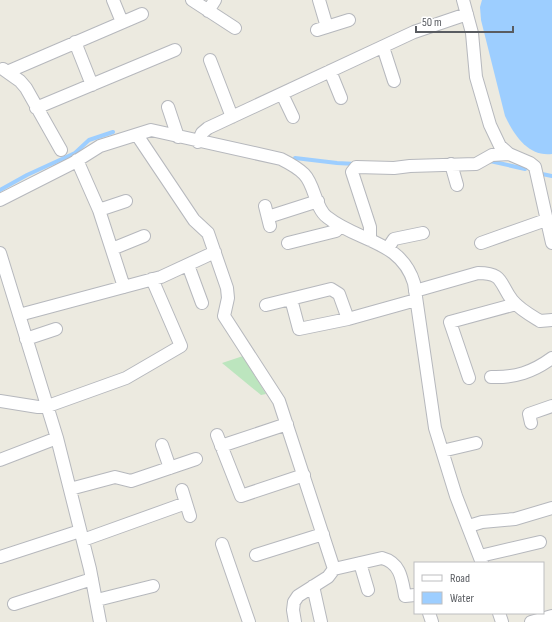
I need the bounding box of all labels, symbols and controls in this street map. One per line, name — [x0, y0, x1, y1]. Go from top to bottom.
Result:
scale bar — [416, 8, 513, 34]
text: 50 m — [422, 15, 442, 30]
legend — [414, 562, 544, 614]
text: Road — [450, 571, 470, 586]
text: Water — [450, 591, 474, 606]

